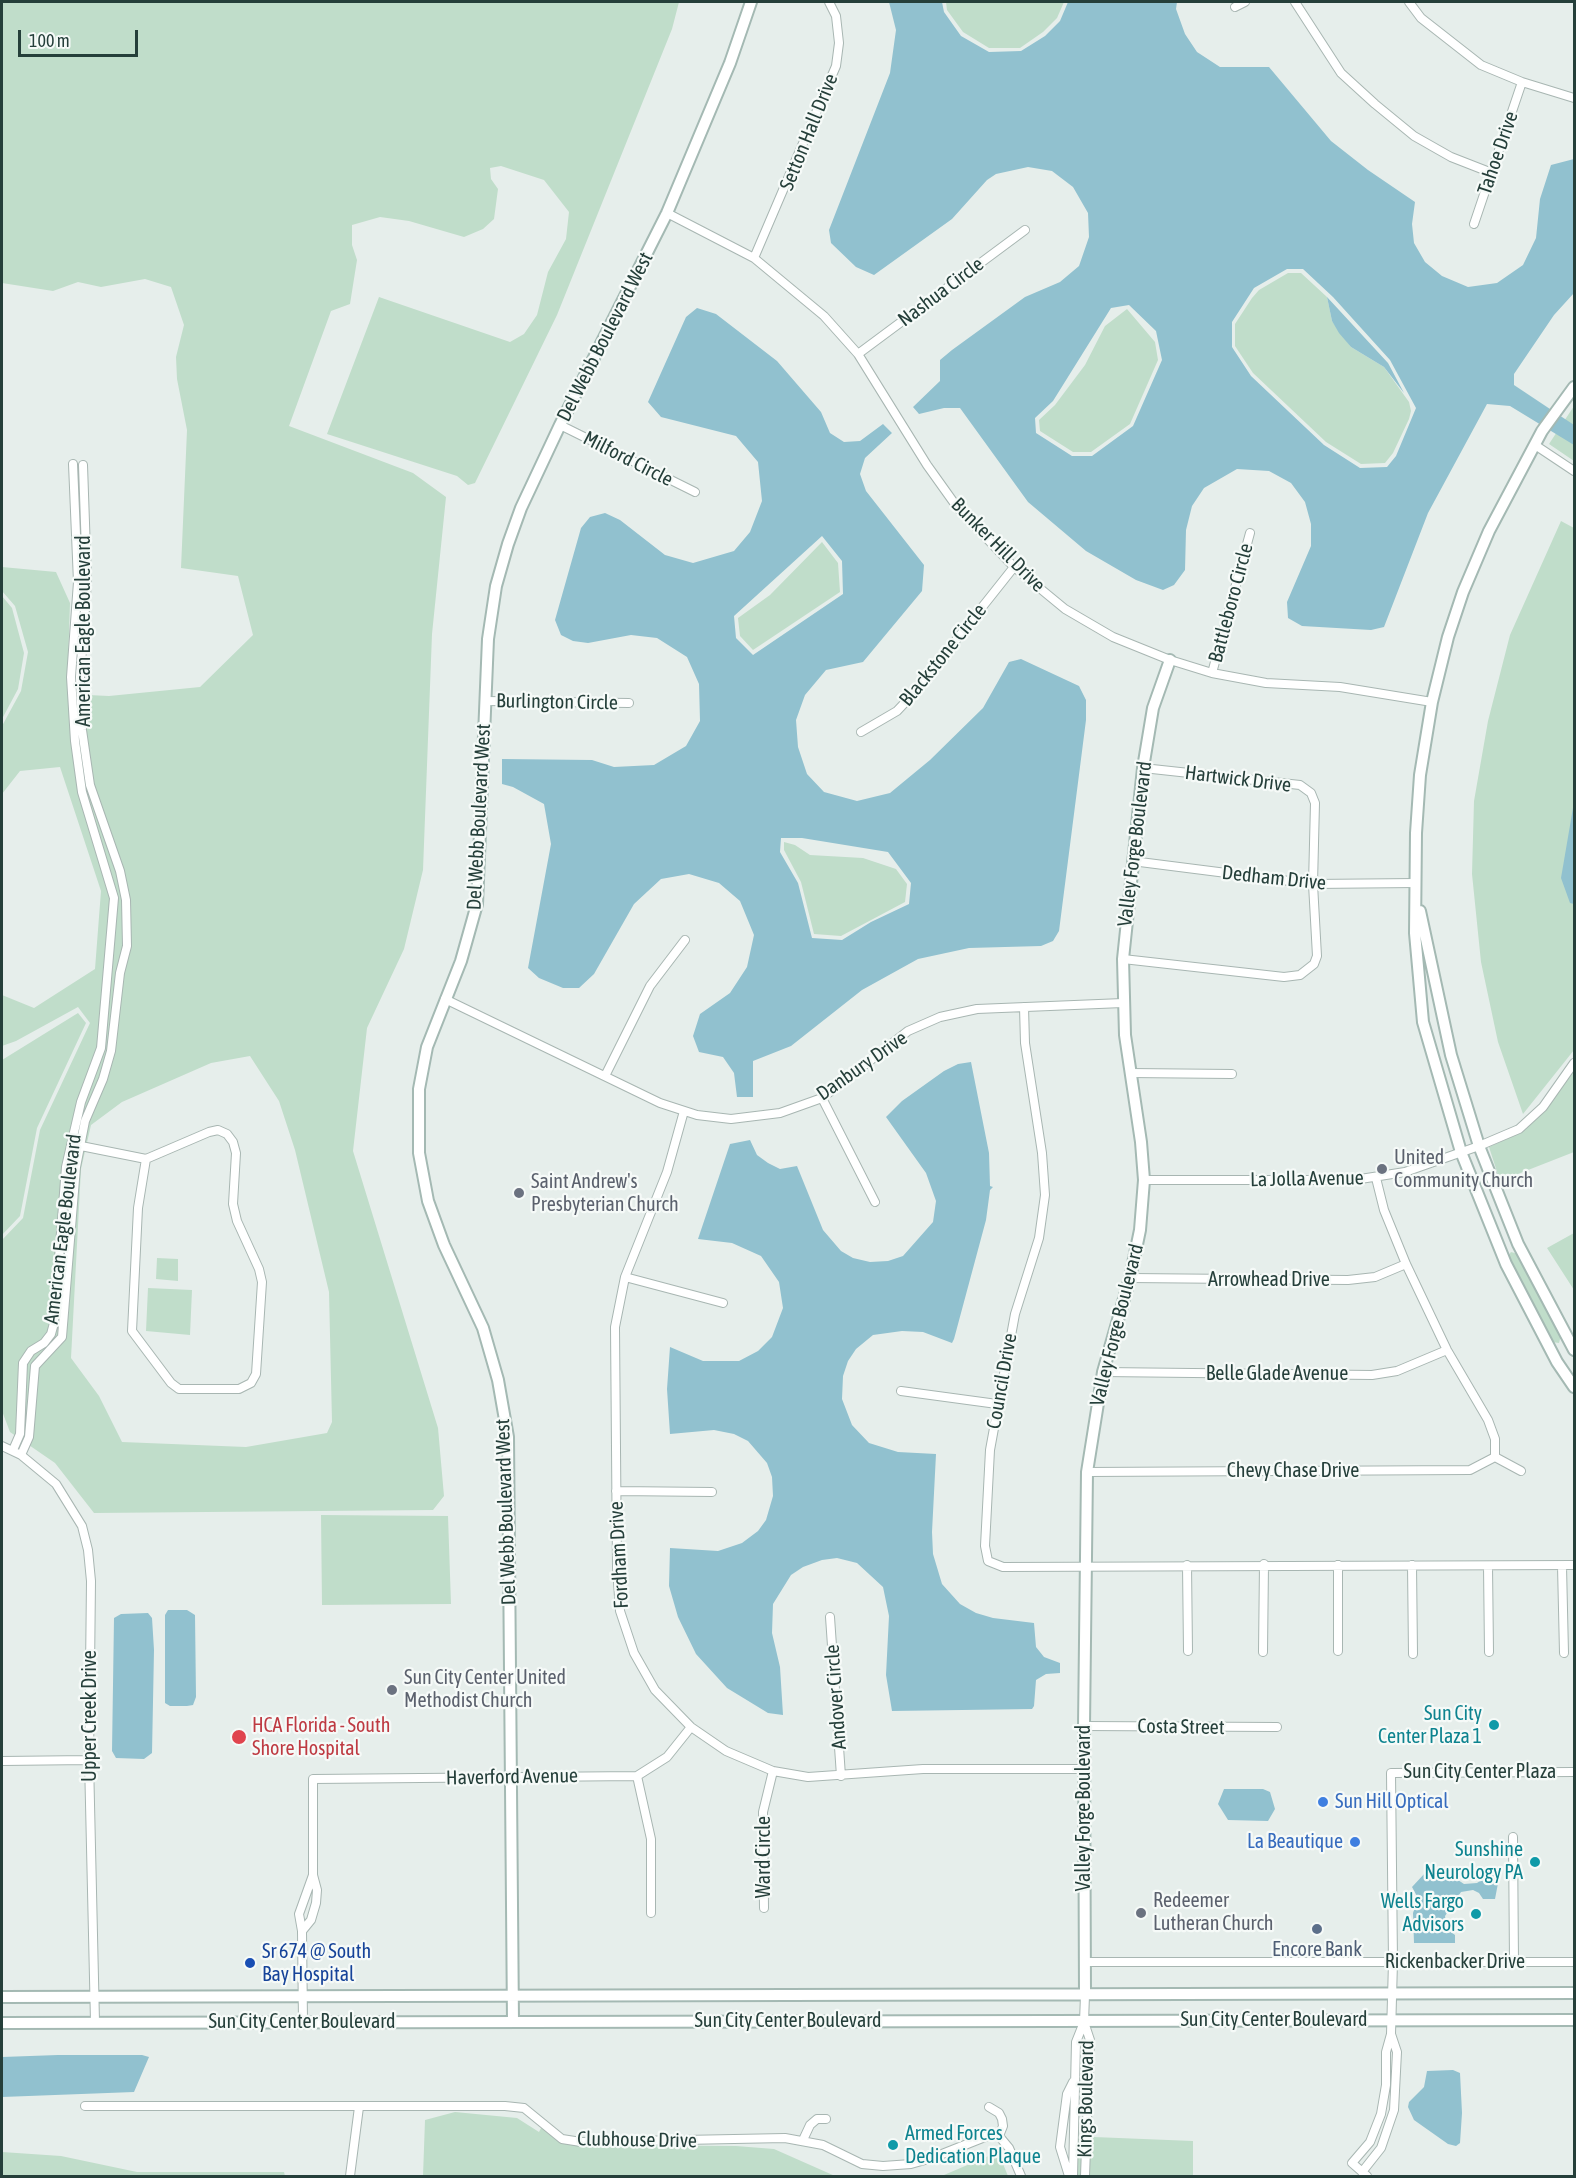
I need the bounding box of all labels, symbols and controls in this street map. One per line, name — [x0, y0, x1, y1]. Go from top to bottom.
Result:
scale bar — [21, 18, 141, 56]
text: 100 m — [29, 30, 70, 51]
street label: Setton Hall Drive — [775, 70, 843, 194]
street label: Tahoe Drive — [1473, 108, 1523, 198]
street label: Del Webb Boulevard West — [552, 248, 658, 426]
street label: Nashua Circle — [894, 252, 988, 332]
street label: Milford Circle — [579, 426, 677, 492]
street label: Bunker Hill Drive — [946, 493, 1050, 597]
street label: American Eagle Boulevard — [72, 535, 96, 727]
street label: Battleboro Circle — [1204, 541, 1258, 665]
street label: Blackstone Circle — [894, 599, 992, 711]
street label: Burlington Circle — [496, 689, 618, 715]
street label: Del Webb Boulevard West — [462, 723, 496, 911]
street label: Valley Forge Boulevard — [1113, 760, 1157, 928]
street label: Hartwick Drive — [1184, 761, 1292, 797]
street label: Dedham Drive — [1221, 861, 1327, 895]
street label: Danbury Drive — [812, 1026, 912, 1106]
street label: American Eagle Boulevard — [39, 1133, 87, 1325]
place label: United Community Church — [1394, 1146, 1533, 1193]
marker: United Community Church — [1375, 1162, 1389, 1176]
street label: La Jolla Avenue — [1250, 1166, 1364, 1192]
place label: Saint Andrew's Presbyterian Church — [531, 1170, 679, 1217]
marker: Saint Andrew's Presbyterian Church — [512, 1186, 526, 1200]
street label: Valley Forge Boulevard — [1085, 1241, 1149, 1409]
street label: Arrowhead Drive — [1208, 1268, 1330, 1292]
street label: Council Drive — [982, 1331, 1022, 1431]
street label: Belle Glade Avenue — [1206, 1362, 1348, 1386]
street label: Del Webb Boulevard West — [491, 1418, 521, 1606]
street label: Chevy Chase Drive — [1227, 1459, 1359, 1483]
street label: Fordham Drive — [604, 1501, 634, 1609]
street label: Andover Circle — [820, 1644, 852, 1750]
street label: Upper Creek Drive — [78, 1650, 102, 1782]
place label: Sun City Center United Methodist Church — [404, 1666, 566, 1713]
marker: Sun City Center United Methodist Church — [385, 1683, 399, 1697]
place label: Sun City Center Plaza 1 — [1378, 1702, 1482, 1749]
place label: HCA Florida - South Shore Hospital — [252, 1714, 390, 1761]
street label: Costa Street — [1137, 1714, 1225, 1740]
marker: Sun City Center Plaza 1 — [1487, 1718, 1501, 1732]
street label: Valley Forge Boulevard — [1072, 1725, 1096, 1891]
marker: HCA Florida - South Shore Hospital — [230, 1728, 248, 1746]
street label: Sun City Center Plaza — [1404, 1760, 1556, 1784]
street label: Haverford Avenue — [446, 1764, 578, 1790]
place label: Sun Hill Optical — [1335, 1790, 1449, 1814]
marker: Sun Hill Optical — [1316, 1795, 1330, 1809]
street label: Ward Circle — [752, 1816, 776, 1898]
place label: La Beautique — [1247, 1830, 1343, 1854]
marker: La Beautique — [1348, 1835, 1362, 1849]
place label: Sunshine Neurology PA — [1424, 1838, 1523, 1885]
marker: Sunshine Neurology PA — [1528, 1855, 1542, 1869]
place label: Redeemer Lutheran Church — [1153, 1889, 1274, 1936]
place label: Wells Fargo Advisors — [1381, 1890, 1464, 1937]
marker: Redeemer Lutheran Church — [1134, 1906, 1148, 1920]
marker: Wells Fargo Advisors — [1469, 1907, 1483, 1921]
marker: Encore Bank — [1310, 1922, 1324, 1936]
place label: Encore Bank — [1272, 1938, 1362, 1962]
place label: Sr 674 @ South Bay Hospital — [262, 1940, 371, 1987]
street label: Rickenbacker Drive — [1385, 1950, 1525, 1974]
marker: Sr 674 @ South Bay Hospital — [243, 1956, 257, 1970]
street label: Sun City Center Boulevard — [1180, 2008, 1368, 2032]
street label: Sun City Center Boulevard — [694, 2009, 882, 2033]
street label: Sun City Center Boulevard — [208, 2010, 396, 2034]
street label: Kings Boulevard — [1073, 2040, 1099, 2158]
place label: Armed Forces Dedication Plaque — [905, 2122, 1041, 2169]
street label: Clubhouse Drive — [577, 2127, 697, 2153]
marker: Armed Forces Dedication Plaque — [886, 2138, 900, 2152]

